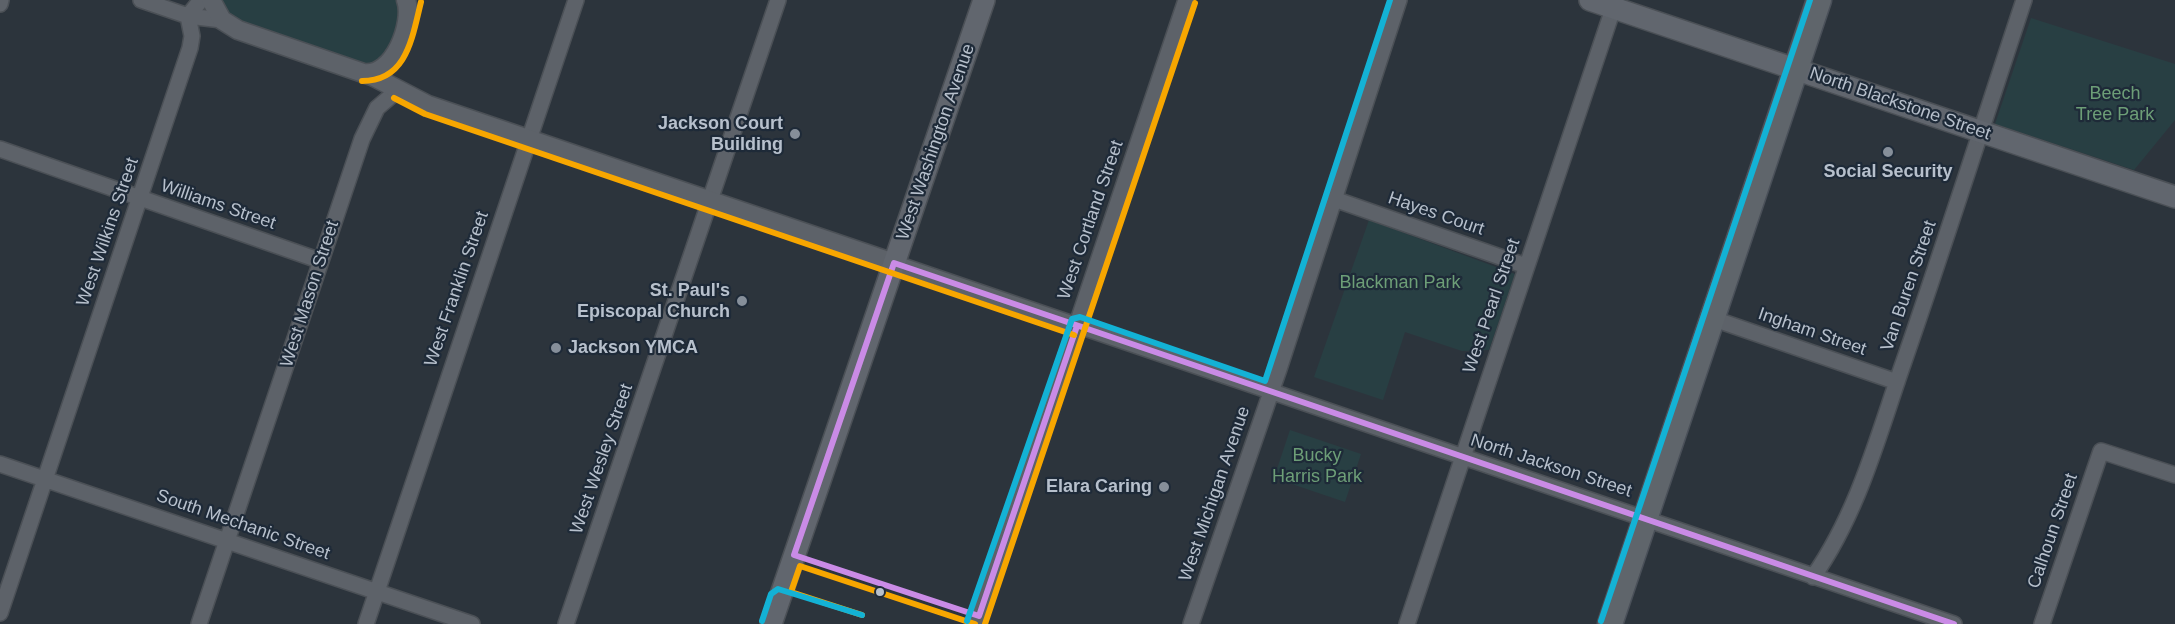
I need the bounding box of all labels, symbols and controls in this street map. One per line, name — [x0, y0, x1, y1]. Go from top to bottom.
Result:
street label: West Washington Avenue — [892, 41, 980, 243]
street label: North Blackstone Street — [1807, 63, 1993, 145]
park label: Beech Tree Park — [2076, 83, 2154, 125]
place label: Jackson Court Building — [658, 113, 783, 156]
marker: Jackson Court Building — [788, 127, 802, 141]
street label: West Cortland Street — [1054, 138, 1128, 302]
marker: Social Security — [1881, 145, 1895, 159]
street label: West Wilkins Street — [72, 155, 144, 309]
place label: Social Security — [1823, 161, 1953, 183]
street label: Williams Street — [158, 175, 278, 235]
street label: Hayes Court — [1385, 188, 1487, 240]
street label: West Franklin Street — [420, 209, 494, 369]
street label: West Mason Street — [276, 218, 344, 370]
street label: Van Buren Street — [1877, 218, 1941, 354]
street label: West Pearl Street — [1459, 236, 1525, 376]
park label: Blackman Park — [1339, 272, 1461, 294]
place label: St. Paul's Episcopal Church — [577, 280, 730, 322]
marker: St. Paul's Episcopal Church — [735, 294, 749, 308]
street label: Ingham Street — [1755, 303, 1869, 361]
place label: Jackson YMCA — [568, 337, 698, 359]
marker: Jackson YMCA — [549, 341, 563, 355]
street label: West Wesley Street — [566, 381, 638, 537]
street label: West Michigan Avenue — [1175, 404, 1255, 584]
street label: North Jackson Street — [1468, 430, 1634, 502]
park label: Bucky Harris Park — [1272, 445, 1362, 488]
street label: Calhoun Street — [2023, 471, 2083, 591]
place label: Elara Caring — [1046, 476, 1152, 498]
marker: Elara Caring — [1157, 480, 1171, 494]
street label: South Mechanic Street — [153, 485, 333, 565]
unlabelled marker — [874, 586, 886, 598]

